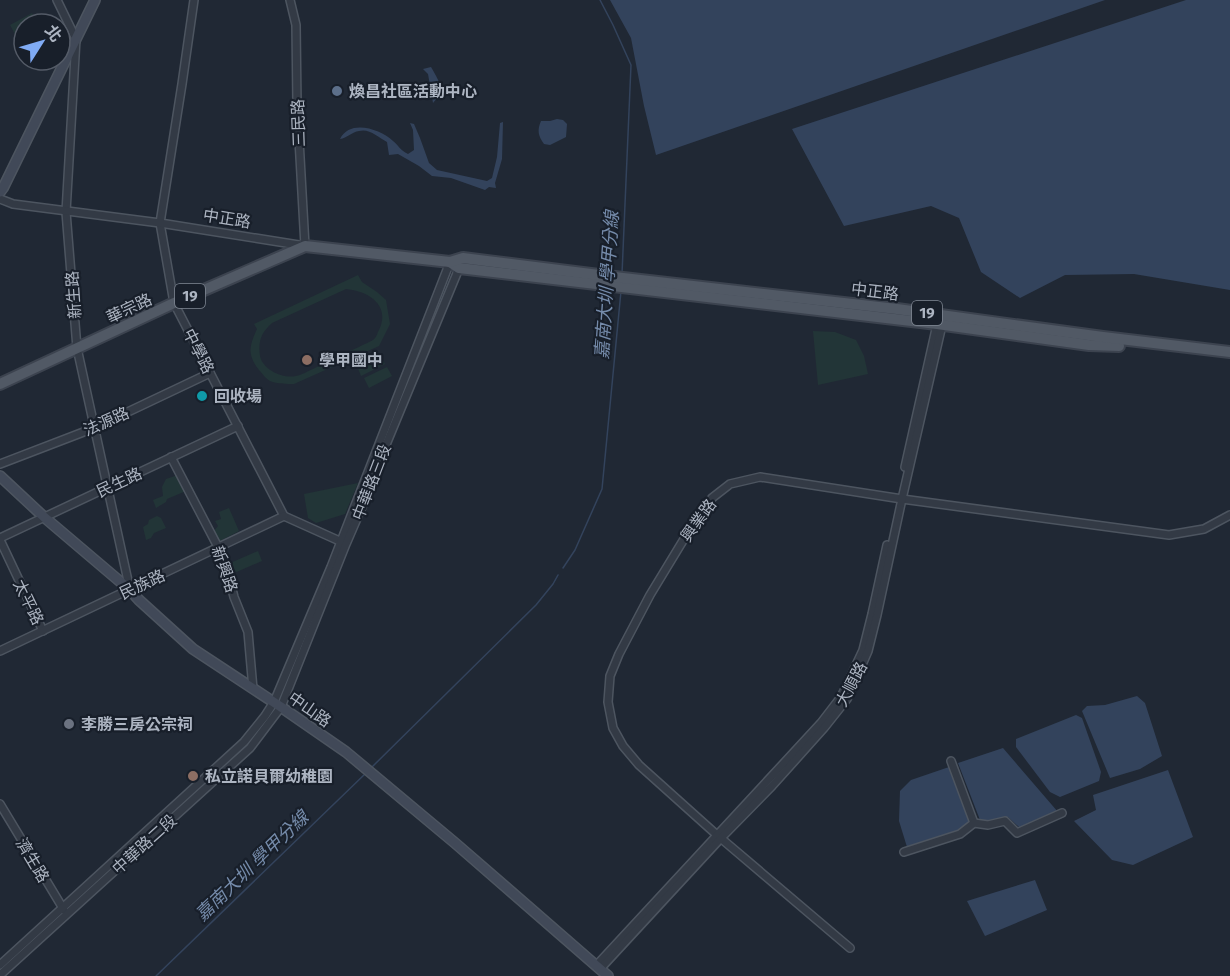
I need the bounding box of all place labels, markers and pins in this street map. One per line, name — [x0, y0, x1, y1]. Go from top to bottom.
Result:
place label: 煥昌社區活動中心 — [349, 82, 477, 101]
marker: 煥昌社區活動中心 — [330, 84, 344, 98]
place label: 學甲國中 — [319, 351, 383, 370]
marker: 學甲國中 — [300, 353, 314, 367]
place label: 回收場 — [214, 387, 262, 406]
marker: 回收場 — [195, 389, 209, 403]
place label: 李勝三房公宗祠 — [81, 715, 193, 734]
marker: 李勝三房公宗祠 — [62, 717, 76, 731]
place label: 私立諾貝爾幼稚園 — [205, 767, 333, 786]
marker: 私立諾貝爾幼稚園 — [186, 769, 200, 783]

